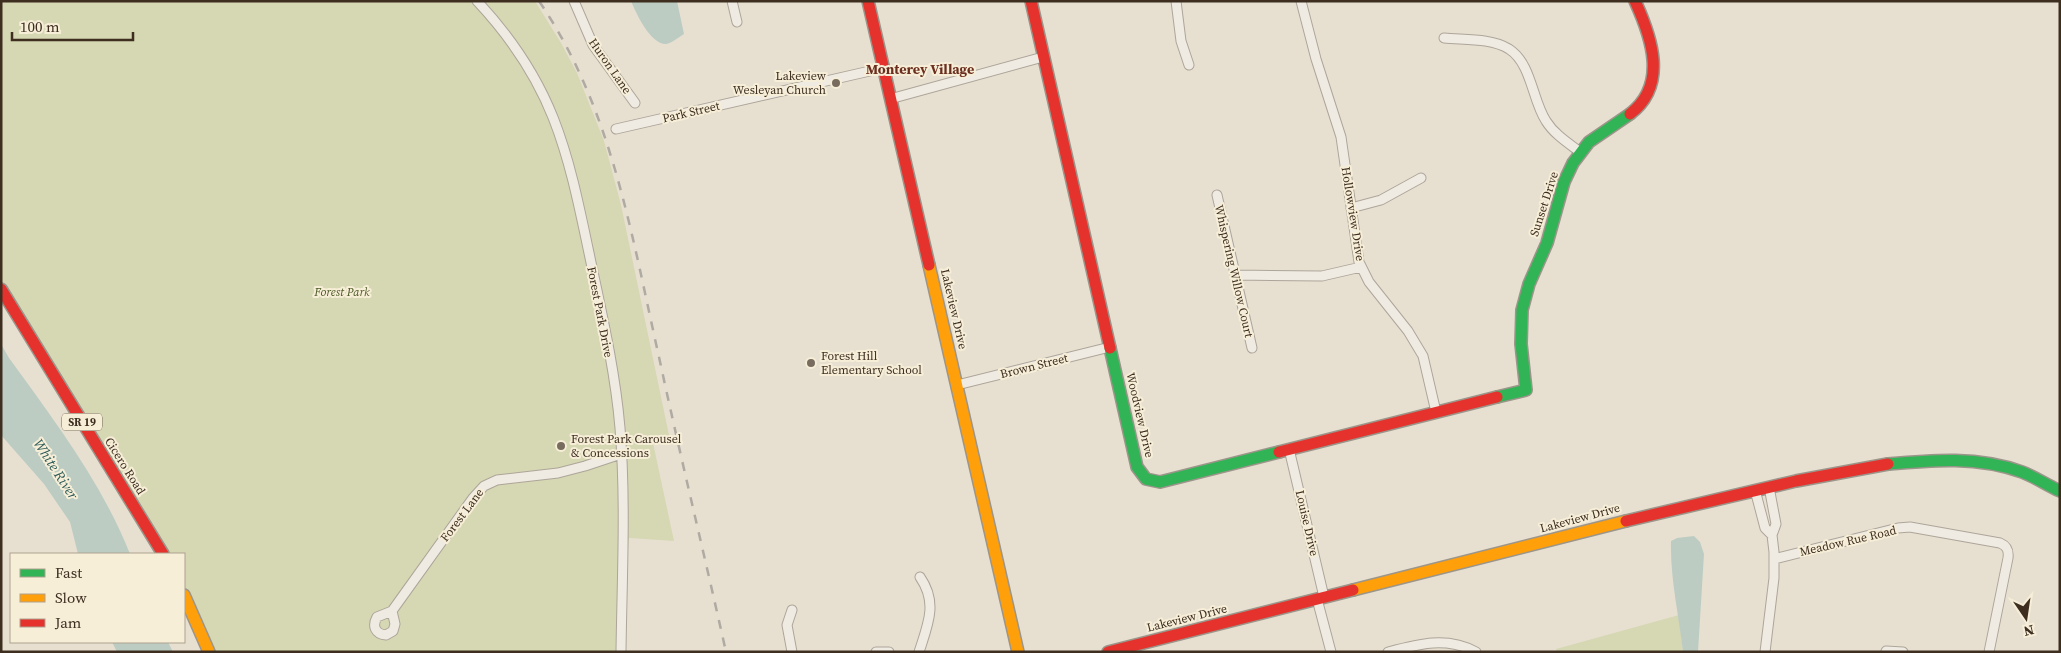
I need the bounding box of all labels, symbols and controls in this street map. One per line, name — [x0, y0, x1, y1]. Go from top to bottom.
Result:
scale bar — [12, 10, 134, 42]
text: 100 m — [20, 16, 60, 37]
street label: Huron Lane — [585, 35, 635, 97]
district label: Monterey Village — [866, 59, 974, 79]
place label: Lakeview Wesleyan Church — [733, 68, 827, 98]
marker: Lakeview Wesleyan Church — [830, 77, 842, 89]
street label: Park Street — [661, 98, 721, 126]
street label: Hollowview Drive — [1338, 166, 1368, 262]
street label: Sunset Drive — [1526, 170, 1562, 238]
street label: Whispering Willow Court — [1211, 203, 1257, 339]
street label: Forest Park Drive — [583, 265, 617, 359]
street label: Lakeview Drive — [937, 267, 971, 351]
park label: Forest Park — [313, 284, 370, 300]
place label: Forest Hill Elementary School — [821, 348, 922, 378]
street label: Brown Street — [998, 350, 1070, 382]
marker: Forest Hill Elementary School — [805, 357, 817, 369]
street label: Woodview Drive — [1122, 371, 1158, 459]
road number: SR 19 — [62, 414, 102, 431]
place label: Forest Park Carousel & Concessions — [571, 431, 682, 461]
street label: Cicero Road — [101, 434, 149, 498]
water label: White River — [29, 435, 83, 504]
marker: Forest Park Carousel & Concessions — [555, 440, 567, 452]
street label: Forest Lane — [437, 485, 487, 545]
street label: Louise Drive — [1292, 488, 1322, 558]
street label: Lakeview Drive — [1538, 500, 1622, 536]
street label: Meadow Rue Road — [1798, 522, 1898, 560]
legend — [10, 553, 185, 643]
text: Fast — [55, 562, 82, 583]
text: Slow — [55, 587, 87, 608]
north arrow — [2001, 593, 2051, 643]
street label: Lakeview Drive — [1145, 600, 1229, 636]
text: Jam — [54, 612, 82, 633]
text: N — [2022, 620, 2036, 642]

